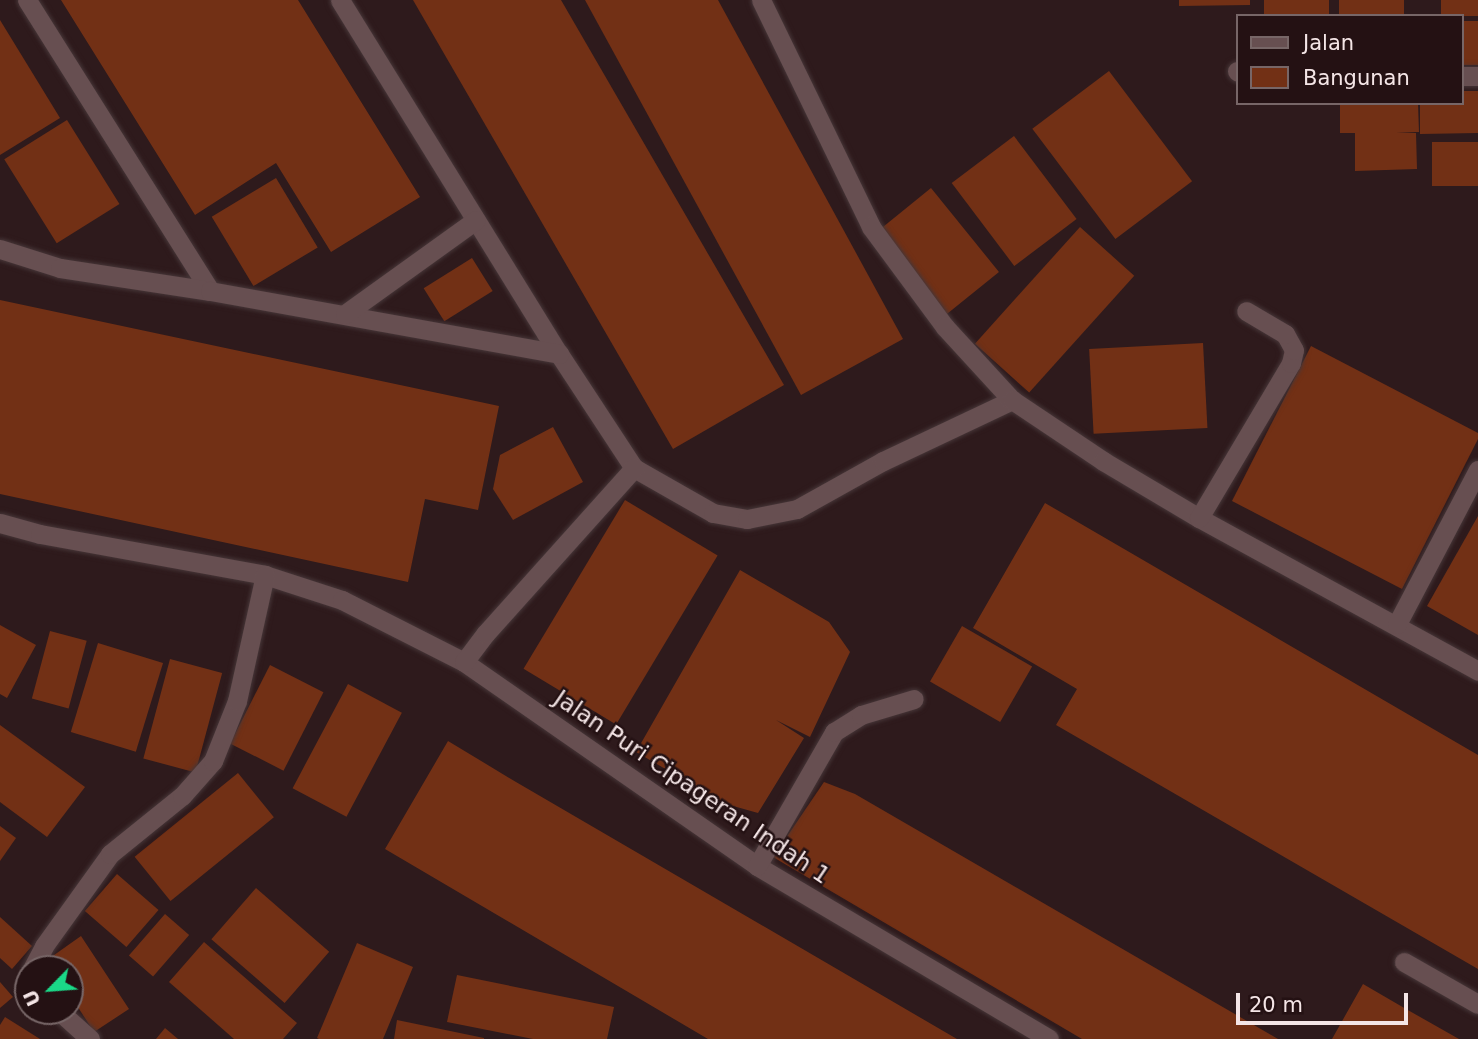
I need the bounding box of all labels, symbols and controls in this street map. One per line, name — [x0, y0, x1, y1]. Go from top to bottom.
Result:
legend — [1236, 14, 1464, 105]
text: Jalan — [1303, 31, 1354, 55]
text: Bangunan — [1303, 66, 1410, 90]
street label: Jalan Puri Cipageran Indah 1 — [549, 684, 835, 890]
north arrow — [14, 955, 84, 1025]
scale bar — [1240, 979, 1412, 1023]
text: U — [19, 986, 45, 1010]
text: 20 m — [1249, 993, 1303, 1017]

